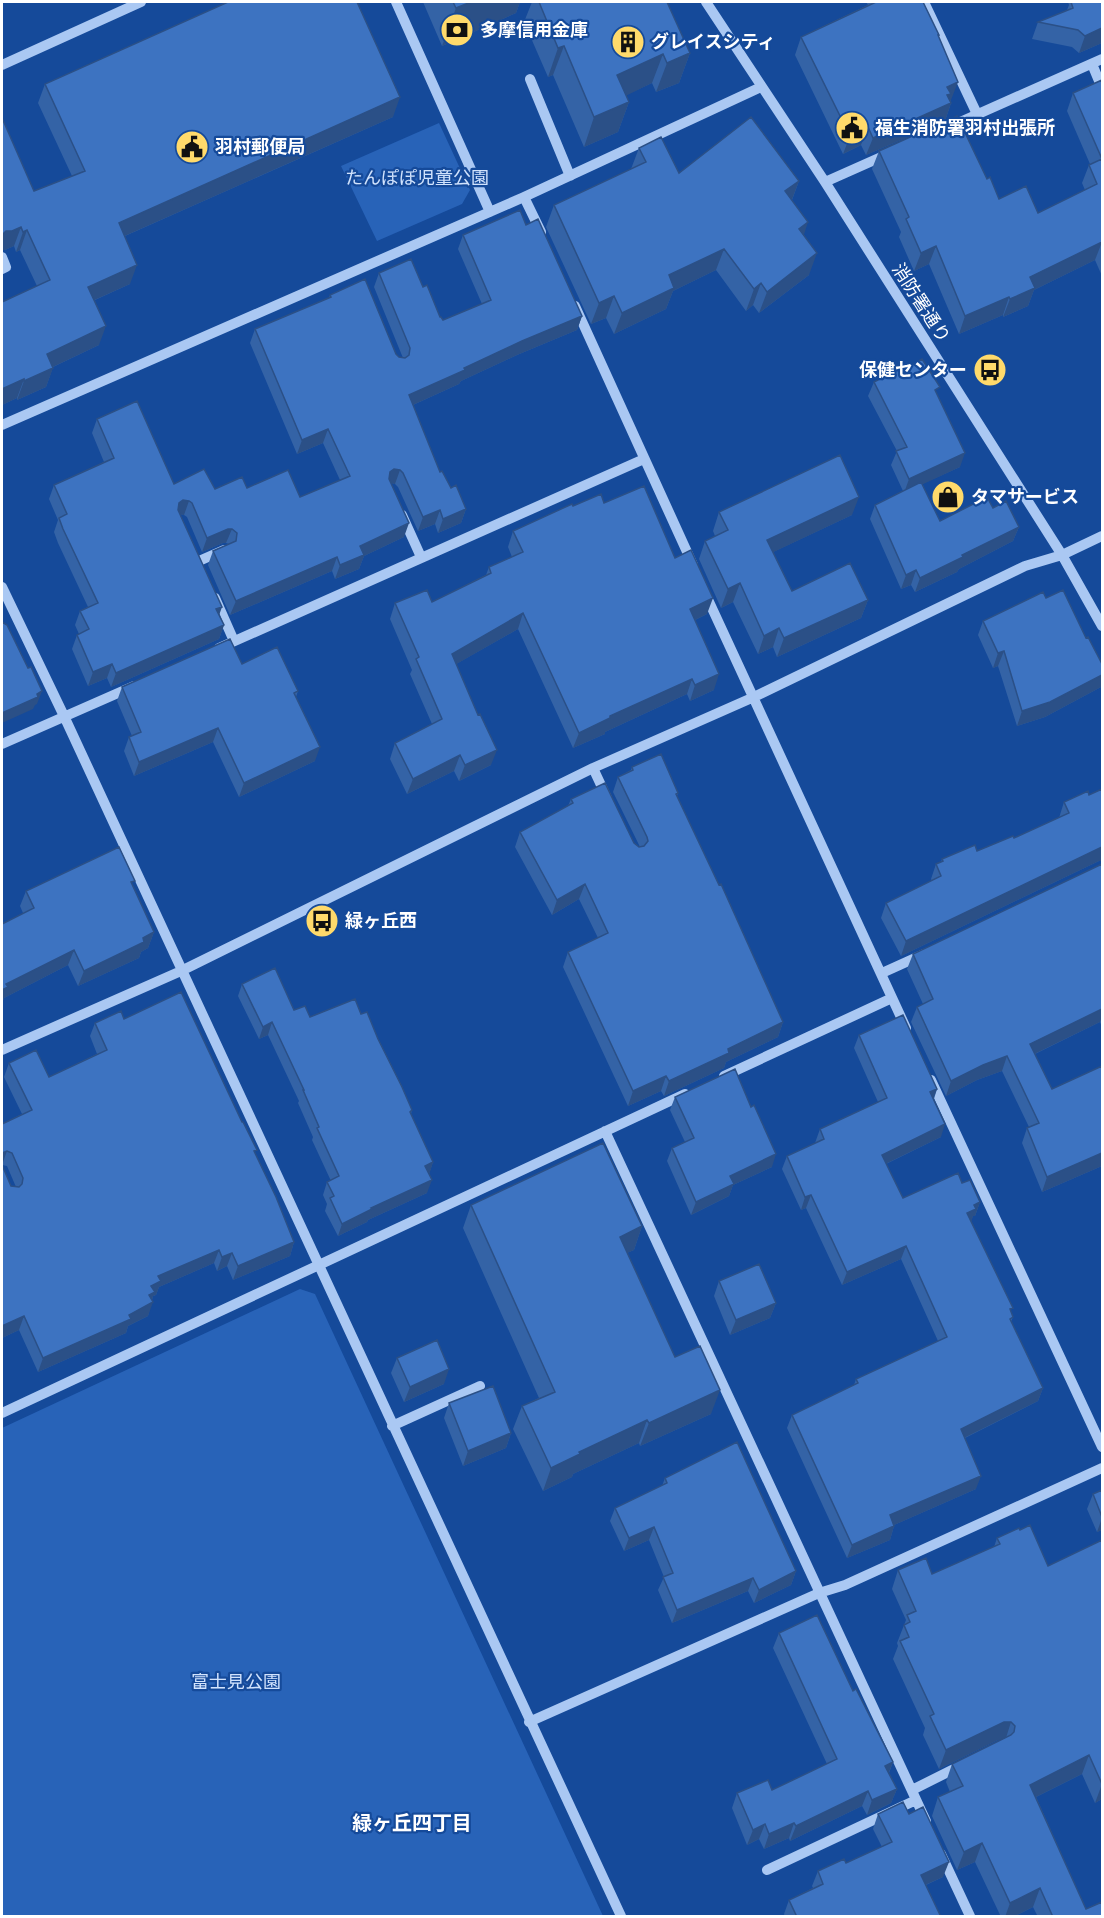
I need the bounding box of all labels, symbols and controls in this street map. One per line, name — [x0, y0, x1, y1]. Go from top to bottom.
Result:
bank icon: 多摩信用金庫 — [439, 12, 475, 48]
place label: 多摩信用金庫 — [480, 19, 588, 41]
building icon: グレイスシティ — [610, 24, 646, 60]
place label: グレイスシティ — [651, 31, 775, 53]
public building icon: 福生消防署羽村出張所 — [834, 110, 870, 146]
place label: 福生消防署羽村出張所 — [875, 117, 1055, 139]
public building icon: 羽村郵便局 — [174, 129, 210, 165]
place label: 羽村郵便局 — [215, 136, 305, 158]
park label: たんぽぽ児童公園 — [345, 167, 489, 189]
street label: 消防署通り — [887, 259, 955, 347]
bus stop icon: 保健センター — [972, 352, 1008, 388]
place label: 保健センター — [859, 359, 967, 381]
shop icon: タマサービス — [930, 479, 966, 515]
place label: タマサービス — [971, 486, 1079, 508]
bus stop icon: 緑ヶ丘西 — [304, 903, 340, 939]
place label: 緑ヶ丘西 — [345, 910, 417, 932]
park label: 富士見公園 — [191, 1671, 281, 1693]
district label: 緑ヶ丘四丁目 — [352, 1812, 472, 1836]

